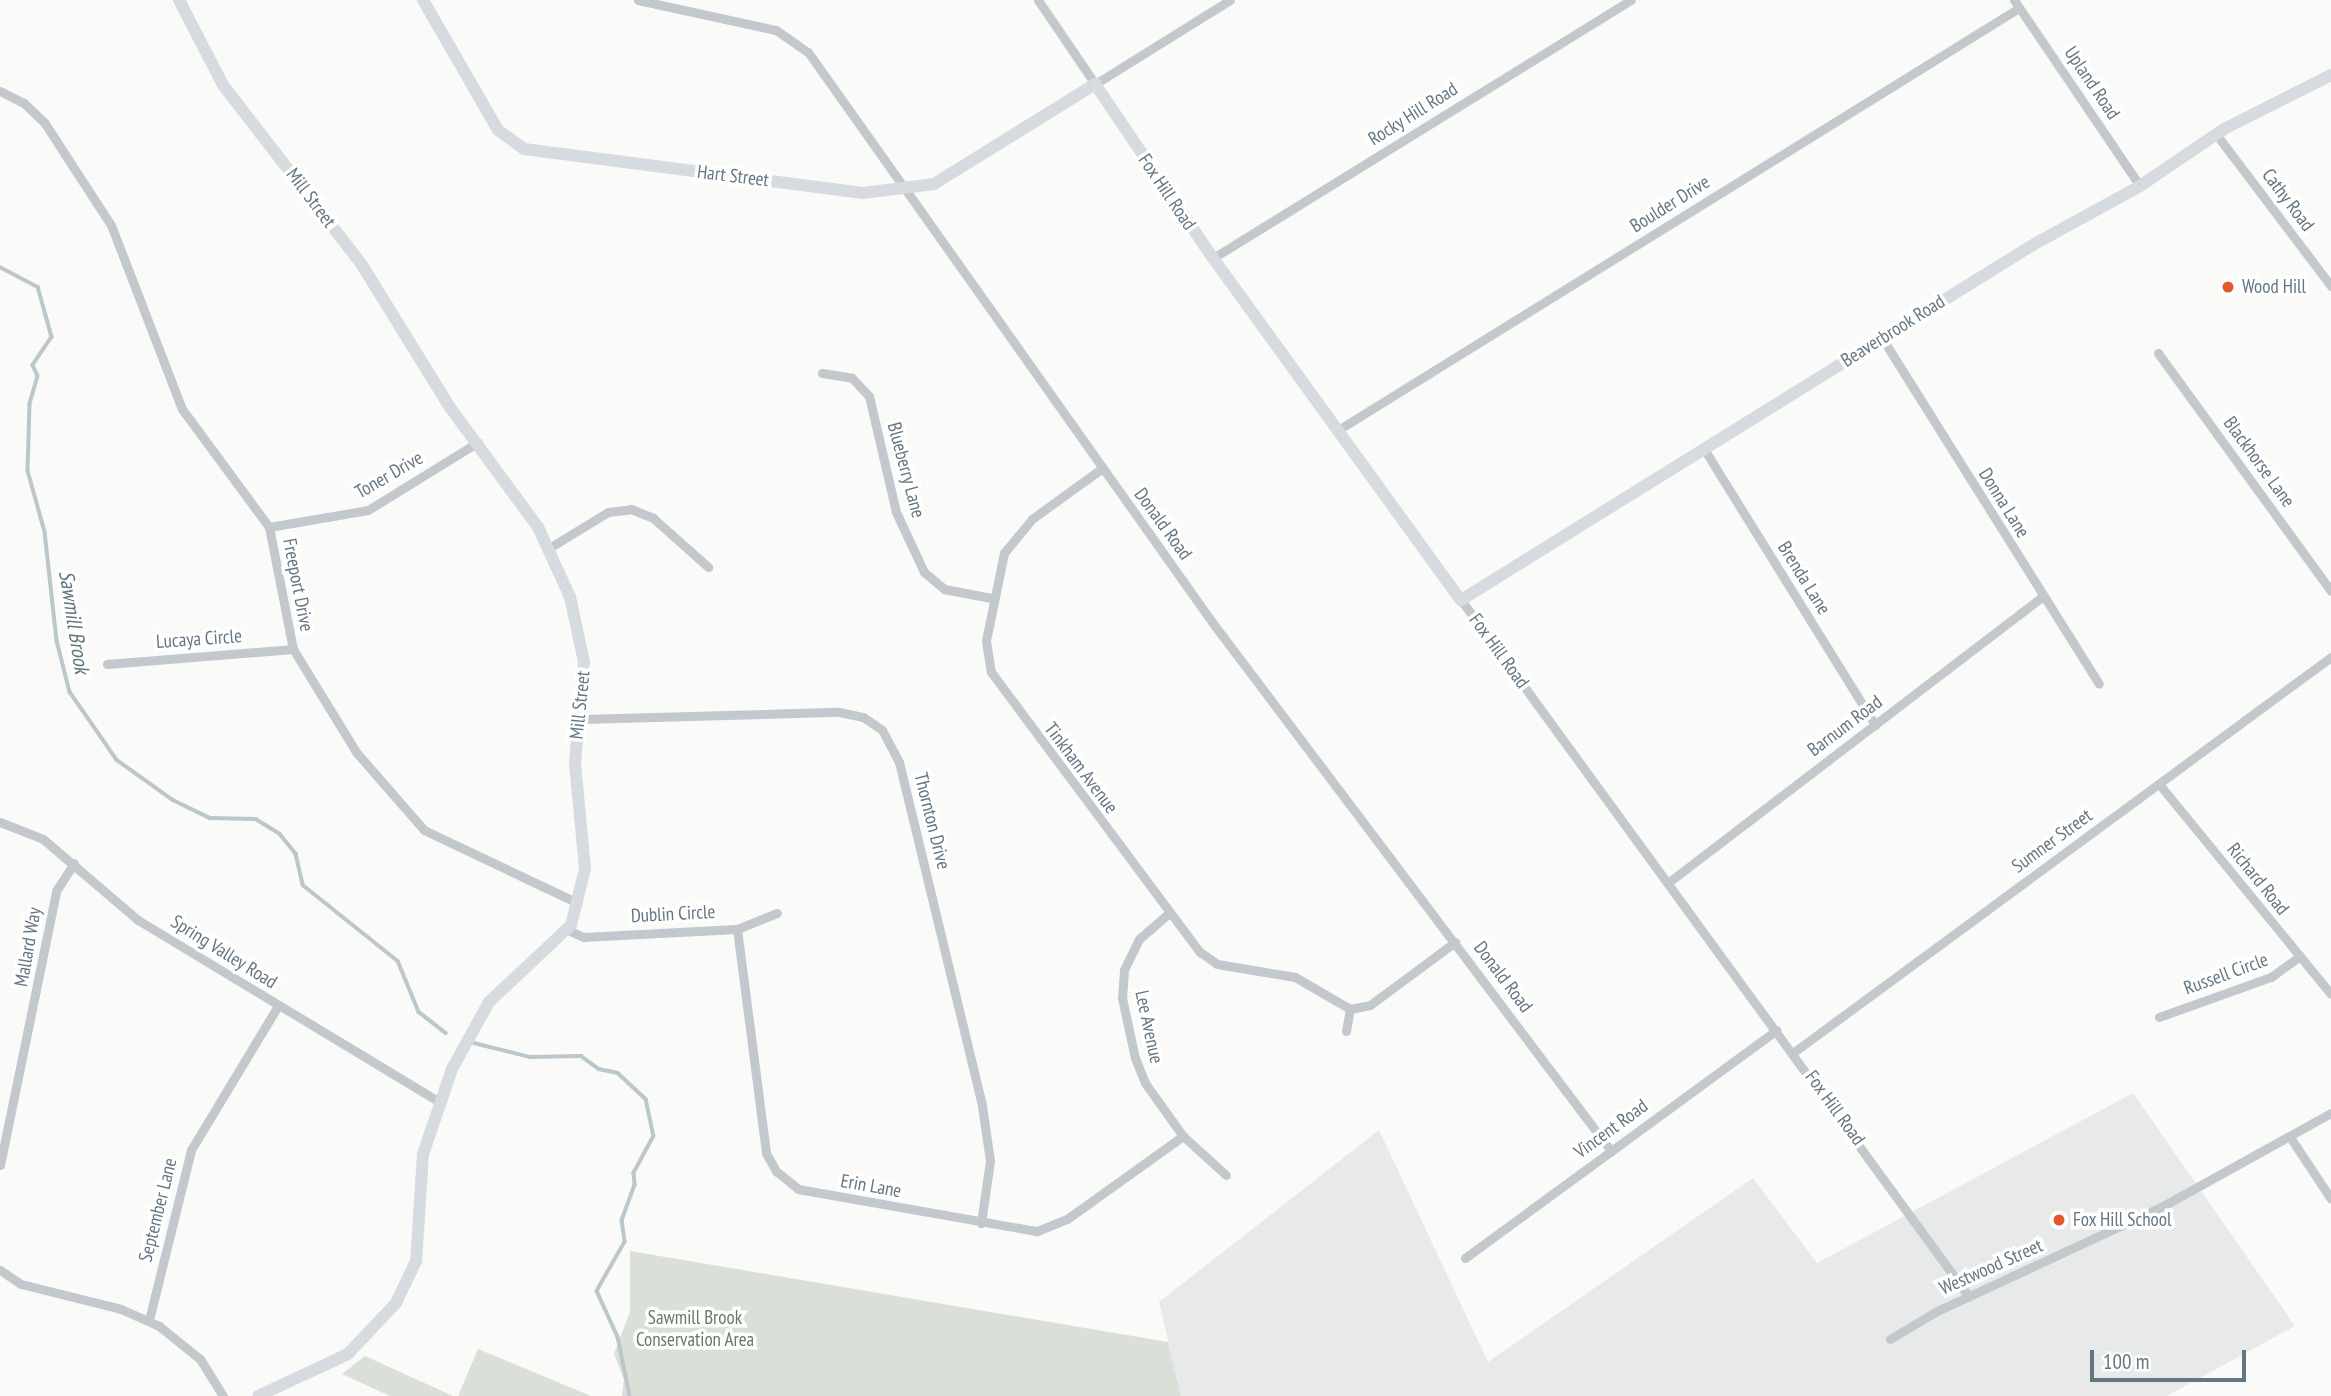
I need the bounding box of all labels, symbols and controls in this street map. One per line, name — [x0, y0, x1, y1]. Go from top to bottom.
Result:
street label: Upland Road — [2059, 42, 2125, 124]
street label: Rocky Hill Road — [1364, 77, 1462, 151]
street label: Fox Hill Road — [1133, 149, 1201, 235]
street label: Hart Street — [696, 160, 770, 192]
street label: Mill Street — [281, 164, 341, 232]
street label: Cathy Road — [2257, 164, 2319, 236]
street label: Boulder Drive — [1626, 171, 1714, 237]
place label: Wood Hill — [2242, 276, 2306, 298]
marker: Wood Hill — [2220, 279, 2236, 295]
street label: Beaverbrook Road — [1837, 290, 1949, 372]
street label: Blackhorse Lane — [2218, 412, 2300, 512]
street label: Blueberry Lane — [882, 419, 930, 521]
street label: Toner Drive — [351, 446, 427, 504]
street label: Donna Lane — [1974, 464, 2034, 542]
street label: Donald Road — [1129, 484, 1197, 564]
street label: Freeport Drive — [278, 536, 318, 634]
street label: Brenda Lane — [1773, 537, 1835, 619]
water label: Sawmill Brook — [53, 569, 95, 675]
street label: Fox Hill Road — [1464, 609, 1534, 693]
street label: Lucaya Circle — [155, 625, 243, 653]
street label: Mill Street — [565, 670, 595, 740]
street label: Barnum Road — [1803, 691, 1887, 761]
street label: Tinkham Avenue — [1039, 718, 1123, 818]
street label: Thornton Drive — [909, 770, 955, 872]
street label: Sumner Street — [2007, 804, 2097, 878]
street label: Richard Road — [2222, 838, 2294, 920]
street label: Dublin Circle — [630, 900, 716, 928]
street label: Mallard Way — [10, 905, 46, 989]
street label: Spring Valley Road — [166, 910, 282, 994]
street label: Donald Road — [1469, 937, 1537, 1017]
street label: Russell Circle — [2181, 948, 2271, 1000]
street label: Lee Avenue — [1130, 988, 1168, 1066]
street label: Fox Hill Road — [1800, 1066, 1870, 1150]
street label: Vincent Road — [1570, 1095, 1652, 1163]
street label: September Lane — [134, 1156, 182, 1264]
street label: Erin Lane — [839, 1169, 903, 1203]
place label: Fox Hill School — [2073, 1209, 2172, 1231]
marker: Fox Hill School — [2051, 1212, 2067, 1228]
street label: Westwood Street — [1936, 1234, 2046, 1300]
park label: Sawmill Brook Conservation Area — [636, 1307, 754, 1351]
scale bar — [2093, 1336, 2249, 1380]
text: 100 m — [2103, 1348, 2149, 1375]

